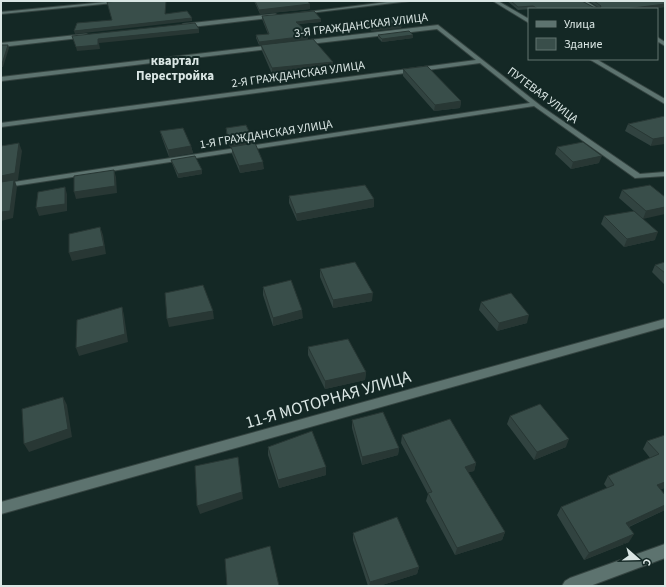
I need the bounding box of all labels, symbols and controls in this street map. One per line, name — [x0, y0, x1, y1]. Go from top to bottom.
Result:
legend — [528, 8, 658, 60]
street label: 3-Я ГРАЖДАНСКАЯ УЛИЦА — [293, 9, 429, 42]
text: Улица — [564, 16, 595, 33]
text: Здание — [564, 36, 603, 53]
district label: квартал Перестройка — [136, 52, 214, 85]
street label: 2-Я ГРАЖДАНСКАЯ УЛИЦА — [230, 57, 366, 92]
street label: ПУТЕВАЯ УЛИЦА — [504, 63, 582, 128]
street label: 1-Я ГРАЖДАНСКАЯ УЛИЦА — [198, 116, 334, 153]
street label: 11-Я МОТОРНАЯ УЛИЦА — [243, 365, 415, 435]
north arrow — [618, 539, 658, 579]
text: С — [639, 557, 655, 568]

